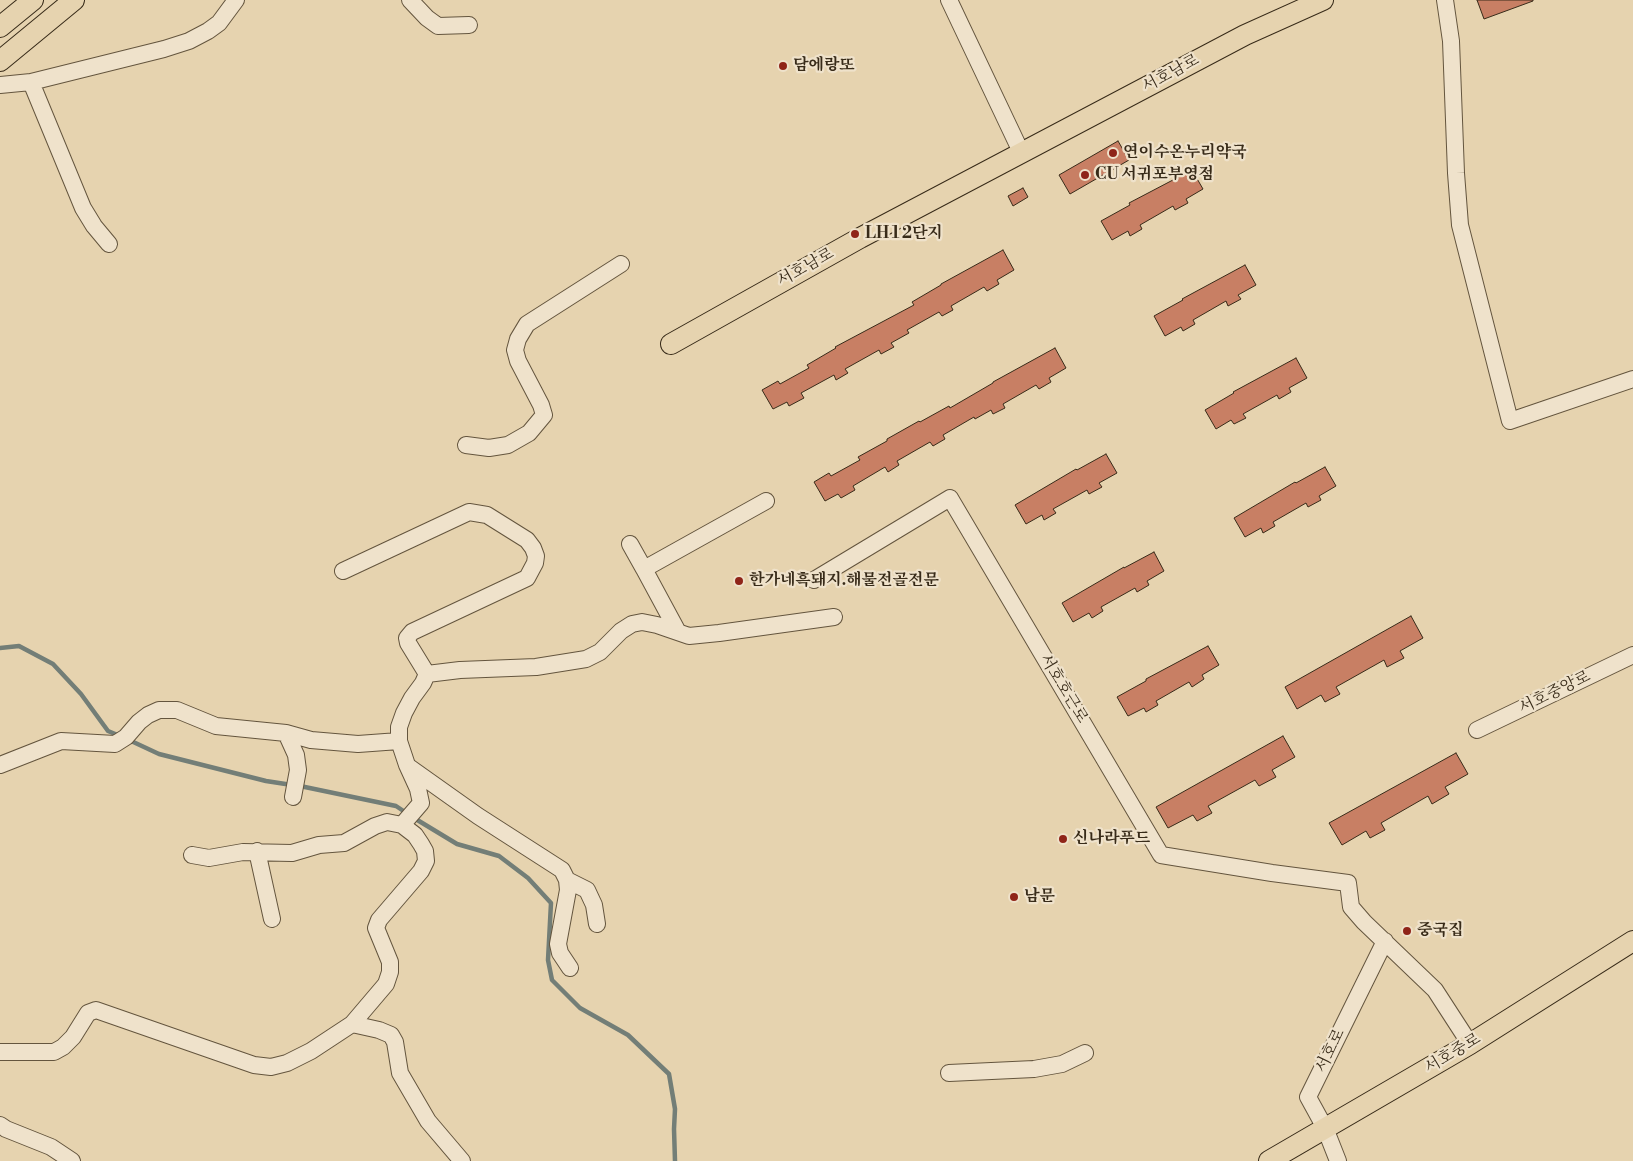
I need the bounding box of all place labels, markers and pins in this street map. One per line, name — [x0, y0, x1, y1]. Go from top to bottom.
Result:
place label: 담에랑또 — [793, 56, 855, 76]
marker: 담에랑또 — [777, 60, 789, 72]
place label: 연이수온누리약국 — [1123, 143, 1247, 163]
marker: 연이수온누리약국 — [1107, 147, 1119, 159]
place label: CU 서귀포부영점 — [1095, 165, 1214, 185]
marker: CU 서귀포부영점 — [1079, 169, 1091, 181]
place label: LH 1 2단지 — [865, 224, 943, 244]
marker: LH 1 2단지 — [849, 228, 861, 240]
place label: 한가네흑돼지.해물전골전문 — [749, 571, 939, 591]
marker: 한가네흑돼지.해물전골전문 — [733, 575, 745, 587]
place label: 신나라푸드 — [1073, 829, 1150, 849]
marker: 신나라푸드 — [1057, 833, 1069, 845]
place label: 남문 — [1024, 887, 1055, 907]
marker: 남문 — [1008, 891, 1020, 903]
place label: 중국집 — [1417, 921, 1463, 941]
marker: 중국집 — [1401, 925, 1413, 937]

